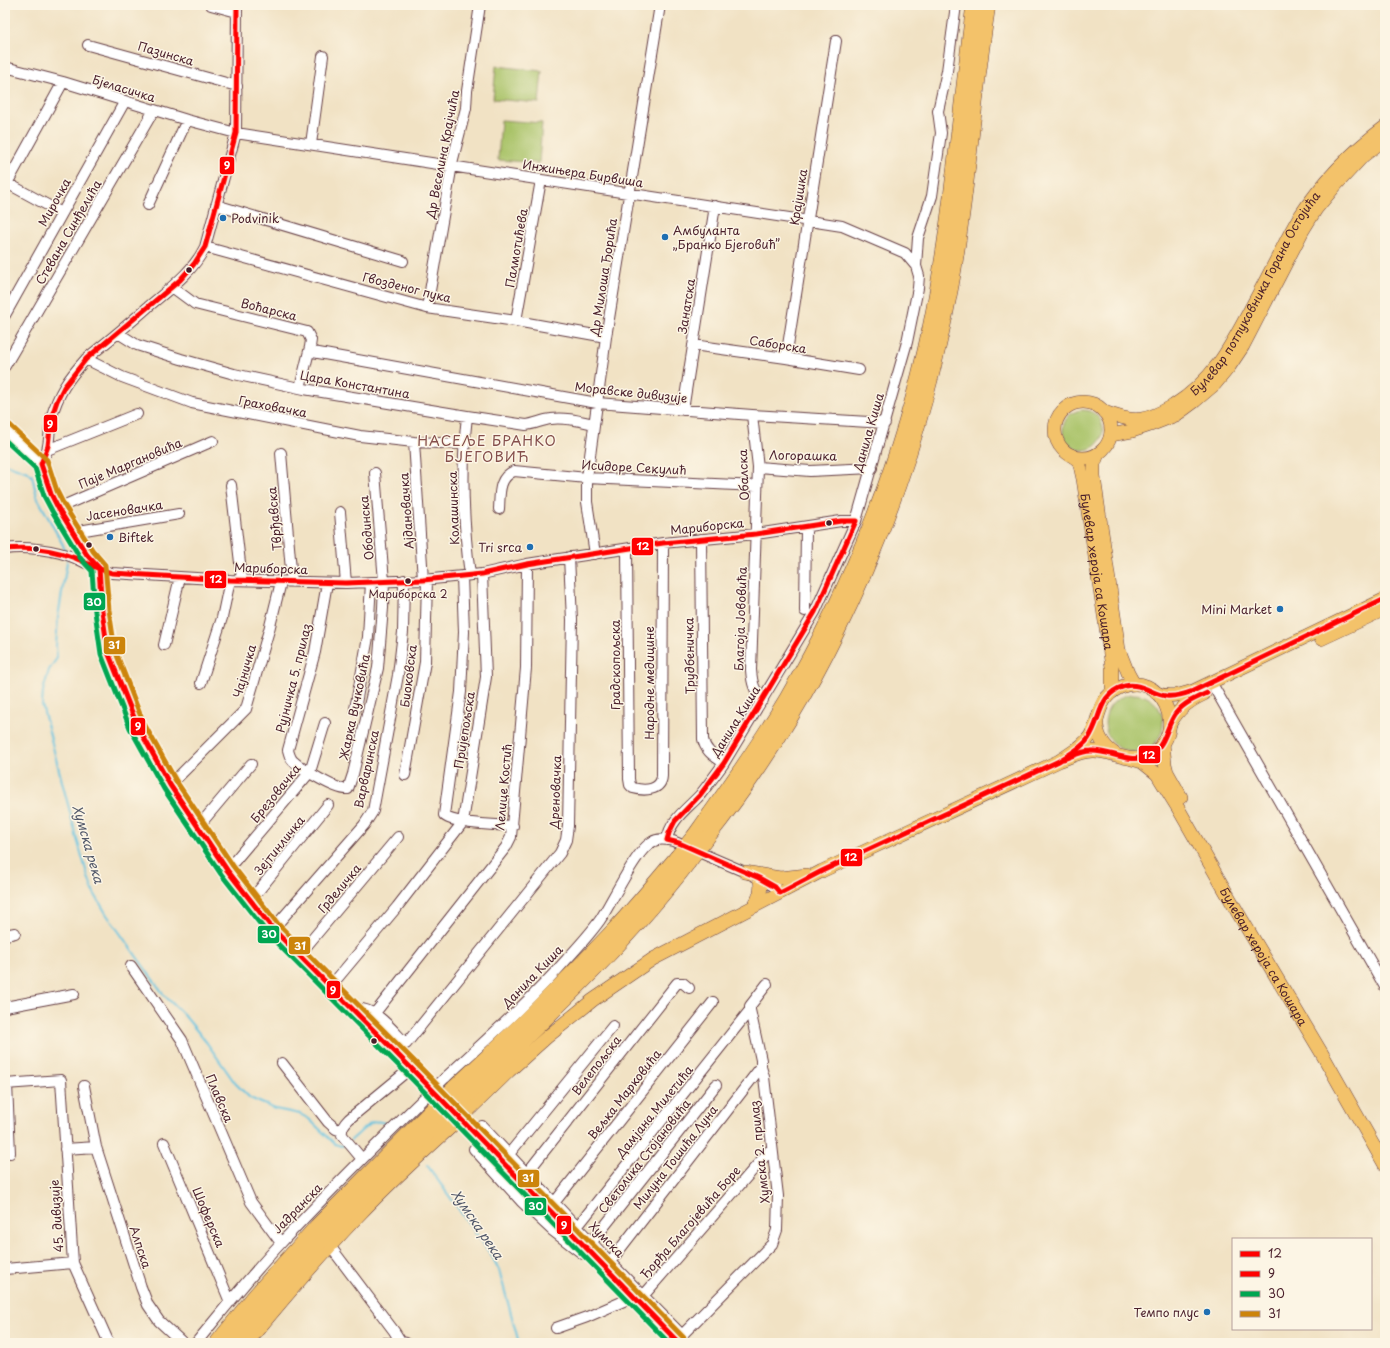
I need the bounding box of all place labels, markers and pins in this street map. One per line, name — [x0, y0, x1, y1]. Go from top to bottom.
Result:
place label: Podvinik — [231, 209, 279, 227]
marker: Podvinik — [218, 213, 228, 223]
place label: Амбуланта „Бранко Бјеговић” — [673, 221, 780, 253]
marker: Амбуланта „Бранко Бјеговић” — [660, 232, 670, 242]
unlabelled marker — [184, 265, 194, 275]
unlabelled marker — [824, 518, 834, 528]
place label: Biftek — [118, 528, 154, 546]
marker: Biftek — [105, 532, 115, 542]
place label: Tri srca — [478, 538, 522, 556]
unlabelled marker — [84, 540, 94, 550]
marker: Tri srca — [525, 542, 535, 552]
unlabelled marker — [31, 544, 41, 554]
marker: Мариборска 2 — [403, 576, 413, 586]
place label: Мариборска 2 — [369, 585, 448, 602]
place label: Mini Market — [1201, 600, 1272, 618]
marker: Mini Market — [1275, 604, 1285, 614]
unlabelled marker — [369, 1036, 379, 1046]
place label: Темпо плус — [1133, 1303, 1199, 1321]
marker: Темпо плус — [1202, 1307, 1212, 1317]

